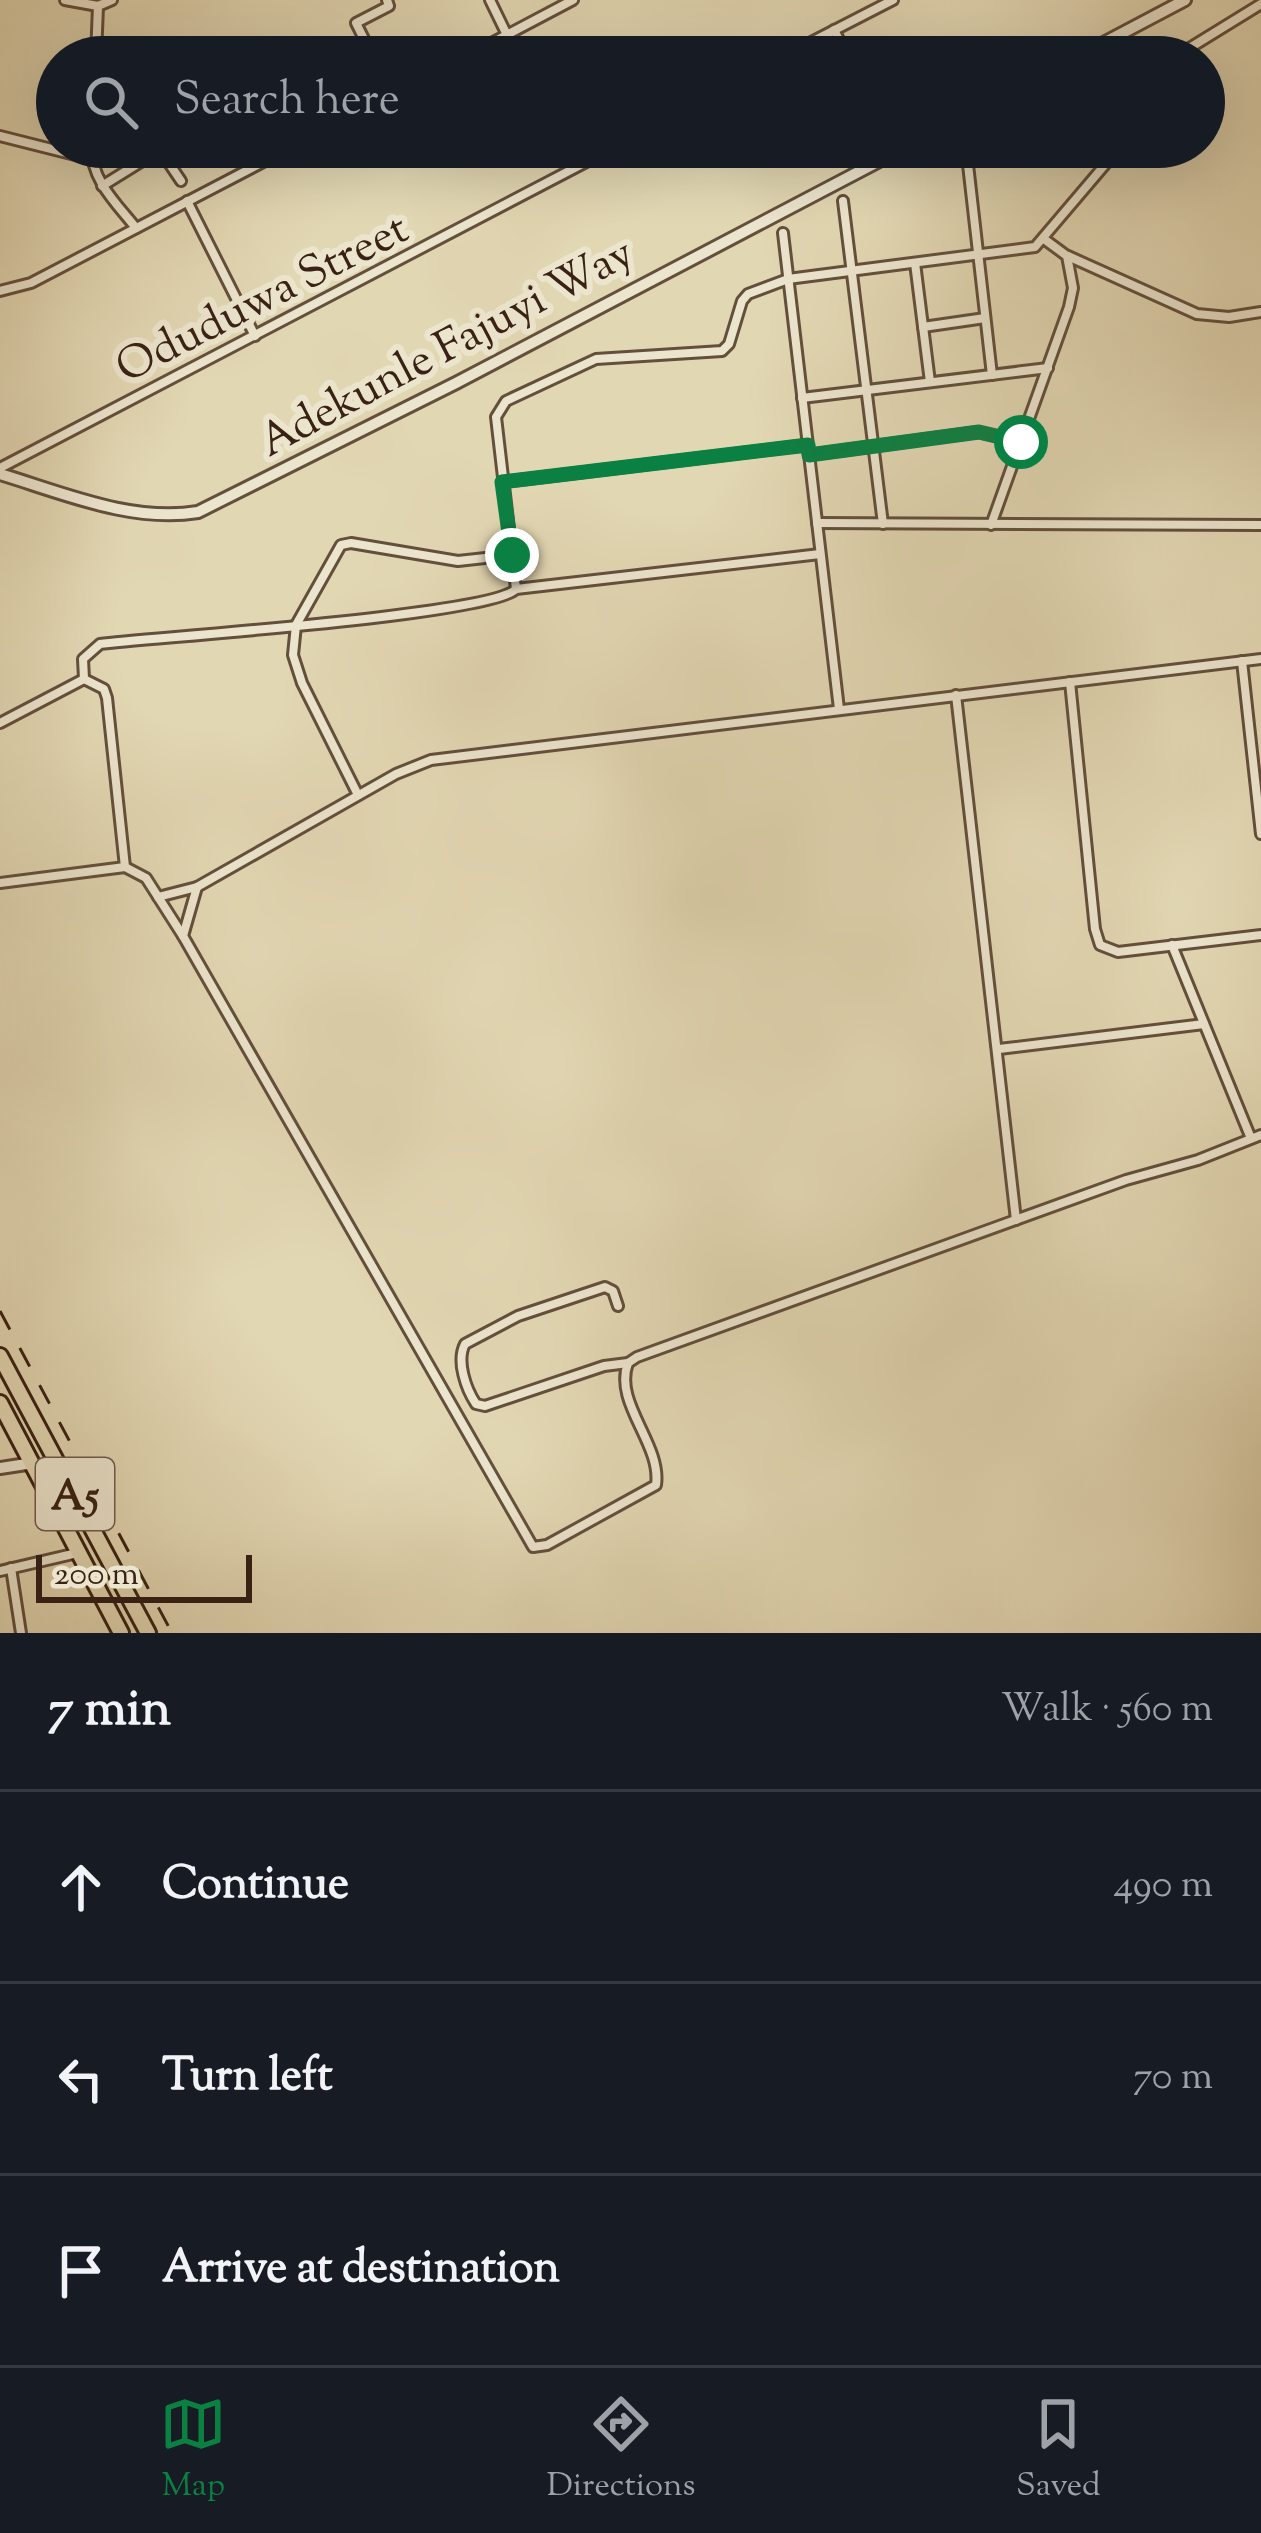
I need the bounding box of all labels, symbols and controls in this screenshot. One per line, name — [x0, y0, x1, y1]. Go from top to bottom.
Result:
search box — [36, 36, 1225, 168]
icon: search — [78, 69, 144, 135]
text: Search here — [174, 70, 400, 135]
street label: Oduduwa Street — [106, 199, 421, 403]
street label: Adekunle Fajuyi Way — [248, 223, 647, 476]
route start — [994, 415, 1048, 469]
route end — [485, 528, 539, 582]
road number: A5 — [36, 1458, 114, 1530]
scale bar — [36, 1549, 252, 1602]
text: 200 m — [54, 1552, 139, 1600]
text: 7 min — [48, 1675, 171, 1748]
text: Walk · 560 m — [1001, 1683, 1213, 1739]
icon: ahead — [48, 1854, 114, 1920]
text: Continue — [162, 1854, 349, 1919]
text: 490 m — [1114, 1859, 1213, 1915]
icon: left — [48, 2046, 114, 2112]
text: Turn left — [162, 2046, 333, 2111]
text: 70 m — [1133, 2051, 1213, 2107]
icon: arrive — [48, 2238, 114, 2304]
text: Arrive at destination — [162, 2238, 560, 2303]
tab: Map — [160, 2391, 226, 2511]
tab: Directions — [547, 2391, 696, 2511]
tab: Saved — [1016, 2391, 1101, 2511]

